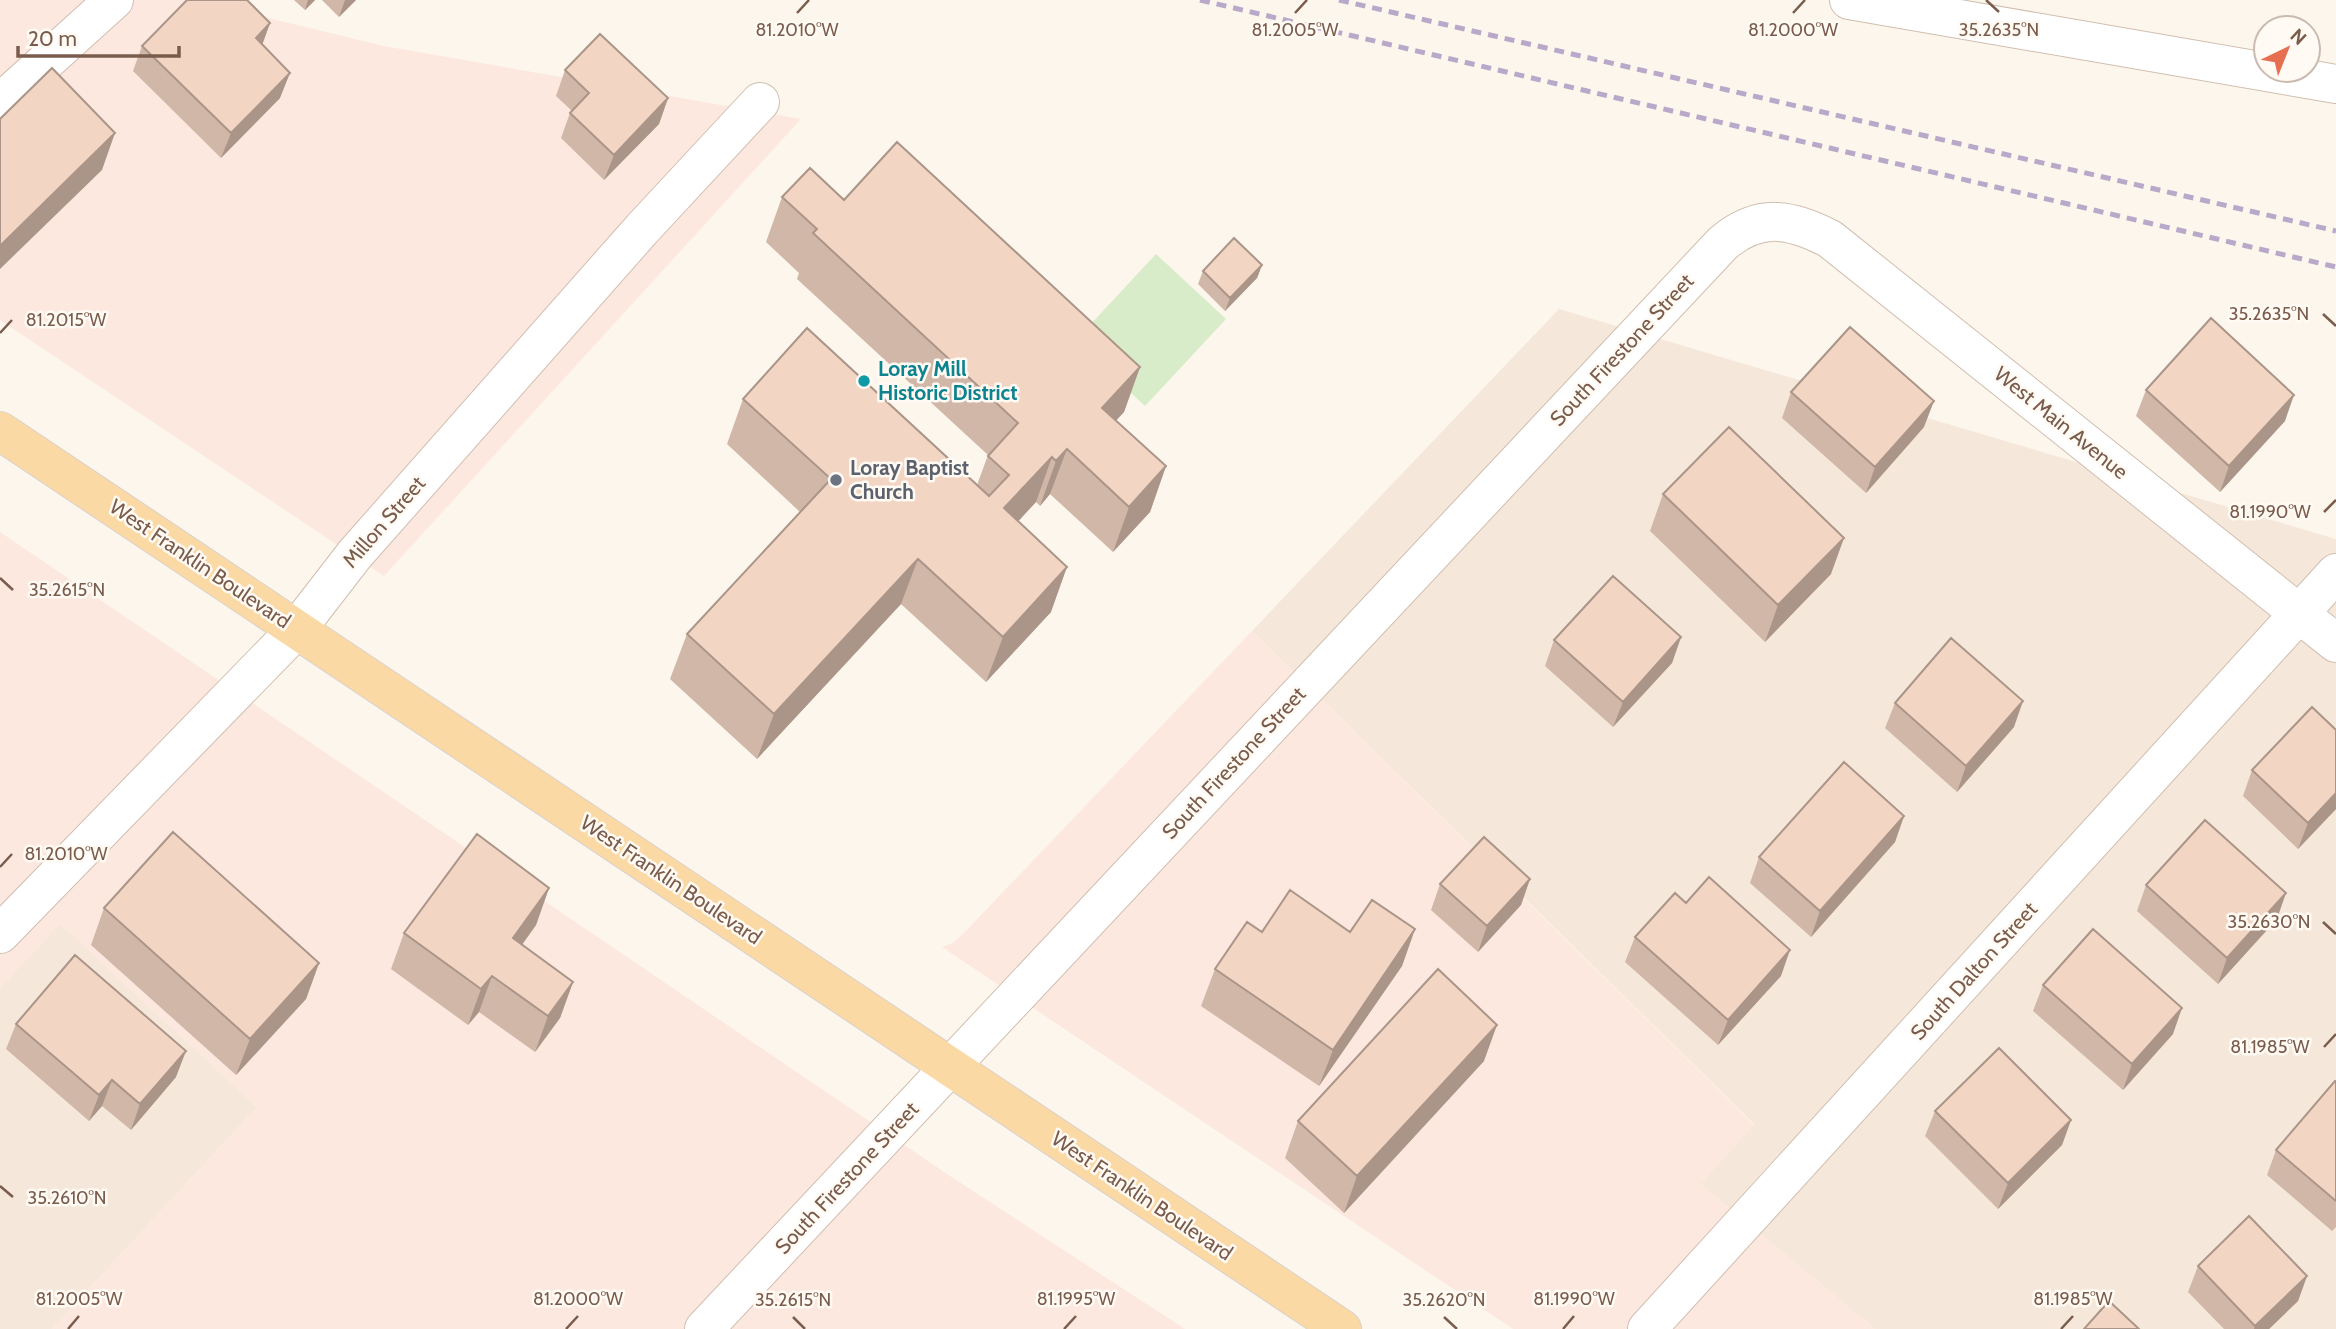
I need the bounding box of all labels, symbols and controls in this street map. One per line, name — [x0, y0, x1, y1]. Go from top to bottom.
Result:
scale bar — [18, 14, 178, 58]
north arrow — [2252, 14, 2322, 84]
text: 81.2010°W — [755, 19, 839, 41]
text: 81.2005°W — [1251, 19, 1339, 41]
text: 81.2000°W — [1748, 19, 1838, 41]
text: 35.2635°N — [1959, 19, 2039, 41]
text: N — [2285, 24, 2311, 50]
text: 20 m — [28, 26, 77, 51]
street label: South Firestone Street — [1545, 268, 1699, 431]
text: 35.2635°N — [2229, 303, 2309, 325]
text: 81.2015°W — [26, 309, 106, 331]
place label: Loray Mill Historic District — [878, 356, 1017, 405]
street label: West Main Avenue — [1989, 361, 2133, 484]
marker: Loray Mill Historic District — [856, 373, 872, 389]
place label: Loray Baptist Church — [850, 455, 969, 504]
street label: Millon Street — [337, 471, 430, 573]
marker: Loray Baptist Church — [828, 472, 844, 488]
street label: West Franklin Boulevard — [105, 494, 295, 633]
text: 81.1990°W — [2229, 501, 2311, 523]
text: 35.2615°N — [29, 579, 105, 601]
street label: South Firestone Street — [1157, 681, 1311, 844]
street label: West Franklin Boulevard — [576, 810, 766, 949]
text: 81.2010°W — [24, 843, 108, 865]
street label: South Dalton Street — [1905, 897, 2042, 1045]
text: 35.2630°N — [2227, 911, 2311, 933]
text: 81.1985°W — [2230, 1036, 2310, 1058]
street label: South Firestone Street — [770, 1096, 924, 1259]
street label: West Franklin Boulevard — [1047, 1126, 1237, 1265]
text: 35.2610°N — [27, 1187, 107, 1209]
text: 81.2005°W — [35, 1288, 123, 1310]
text: 81.2000°W — [533, 1288, 623, 1310]
text: 81.1995°W — [1037, 1288, 1115, 1310]
text: 81.1990°W — [1533, 1288, 1615, 1310]
text: 81.1985°W — [2033, 1288, 2113, 1310]
text: 35.2615°N — [755, 1289, 831, 1311]
text: 35.2620°N — [1403, 1289, 1485, 1311]

